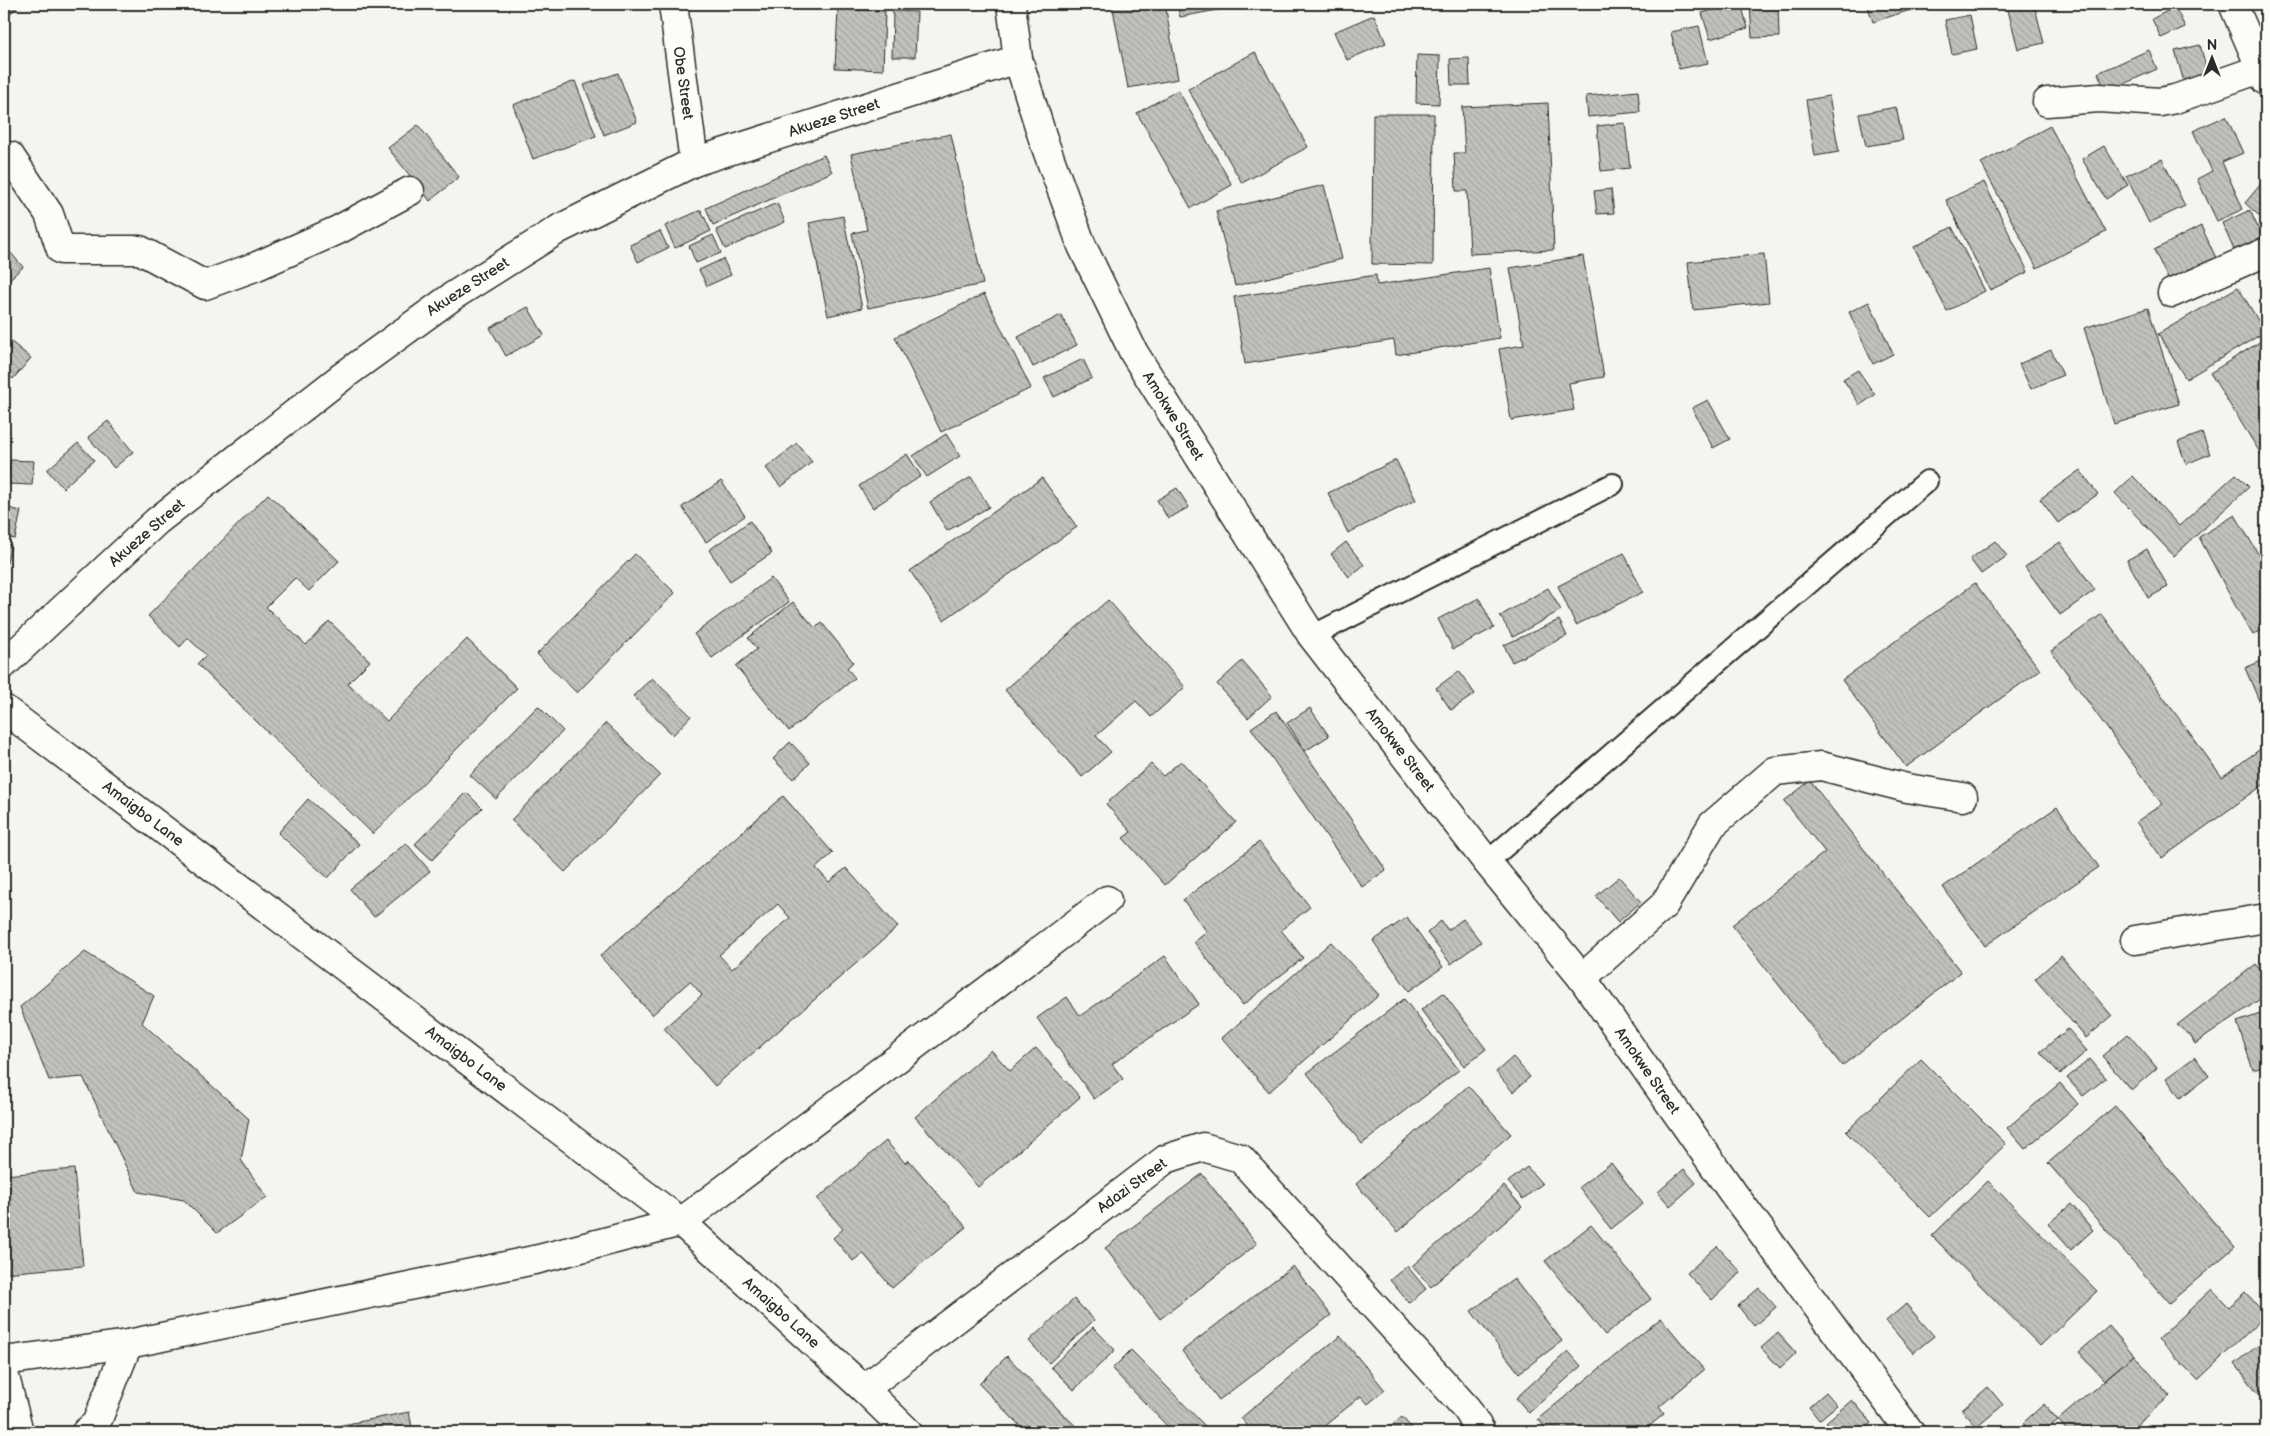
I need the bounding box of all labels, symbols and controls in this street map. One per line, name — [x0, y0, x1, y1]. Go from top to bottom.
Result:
north arrow — [2188, 32, 2238, 82]
text: N — [2207, 37, 2217, 54]
street label: Obe Street — [668, 45, 698, 121]
street label: Akueze Street — [786, 94, 882, 142]
street label: Akueze Street — [423, 253, 513, 321]
street label: Amokwe Street — [1138, 368, 1208, 464]
street label: Akueze Street — [105, 495, 189, 571]
street label: Amokwe Street — [1361, 704, 1439, 796]
street label: Amaigbo Lane — [98, 777, 188, 851]
street label: Amaigbo Lane — [421, 1022, 511, 1096]
street label: Amokwe Street — [1610, 1024, 1684, 1118]
street label: Adazi Street — [1093, 1154, 1171, 1218]
street label: Amaigbo Lane — [739, 1273, 824, 1353]

